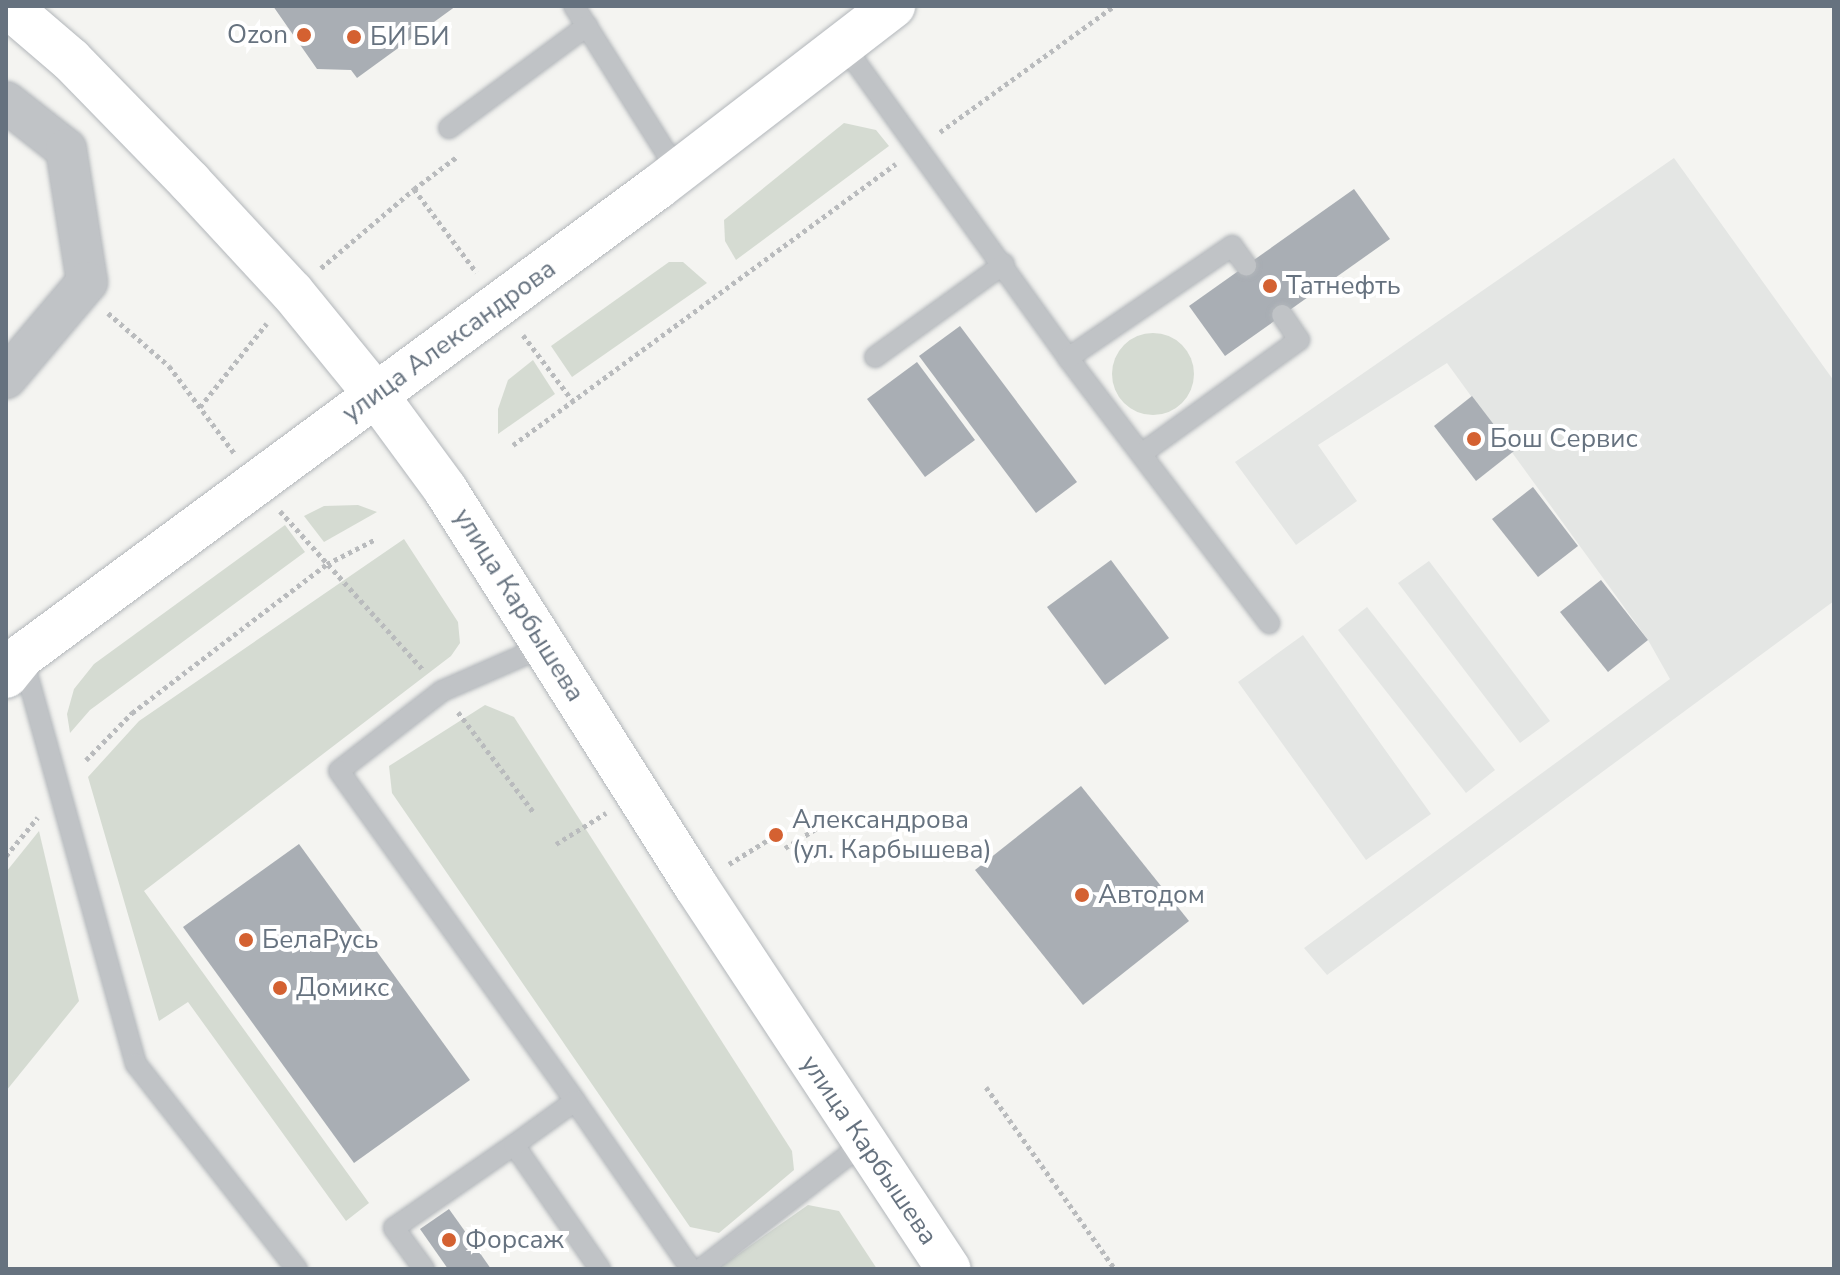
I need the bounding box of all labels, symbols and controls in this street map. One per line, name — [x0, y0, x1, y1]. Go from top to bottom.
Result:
place label: Ozon — [227, 19, 288, 51]
place label: БИ БИ — [370, 21, 449, 53]
marker: Ozon — [295, 26, 313, 44]
marker: БИ БИ — [345, 28, 363, 46]
street label: улица Александрова — [336, 253, 562, 429]
place label: Татнефть — [1286, 270, 1401, 302]
marker: Татнефть — [1261, 277, 1279, 295]
place label: Бош Сервис — [1490, 423, 1638, 455]
marker: Бош Сервис — [1465, 430, 1483, 448]
street label: улица Карбышева — [447, 503, 591, 707]
place label: Александрова (ул. Карбышева) — [792, 804, 992, 866]
marker: Александрова (ул. Карбышева) — [767, 826, 785, 844]
place label: Автодом — [1098, 879, 1205, 911]
marker: Автодом — [1073, 886, 1091, 904]
place label: БелаРусь — [262, 924, 378, 956]
marker: БелаРусь — [237, 931, 255, 949]
place label: Домикс — [296, 972, 389, 1004]
marker: Домикс — [271, 979, 289, 997]
street label: улица Карбышева — [794, 1049, 944, 1251]
place label: Форсаж — [465, 1224, 564, 1256]
marker: Форсаж — [440, 1231, 458, 1249]

